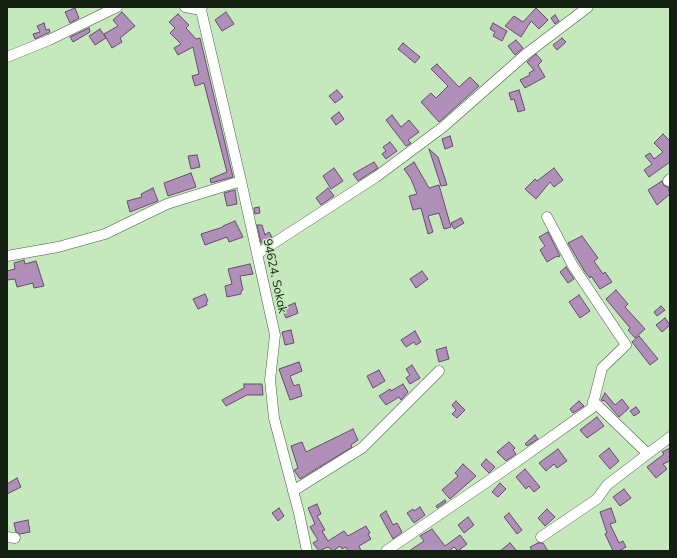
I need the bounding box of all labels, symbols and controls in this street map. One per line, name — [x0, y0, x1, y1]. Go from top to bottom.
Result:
street label: 94624. Sokak — [260, 237, 290, 315]

